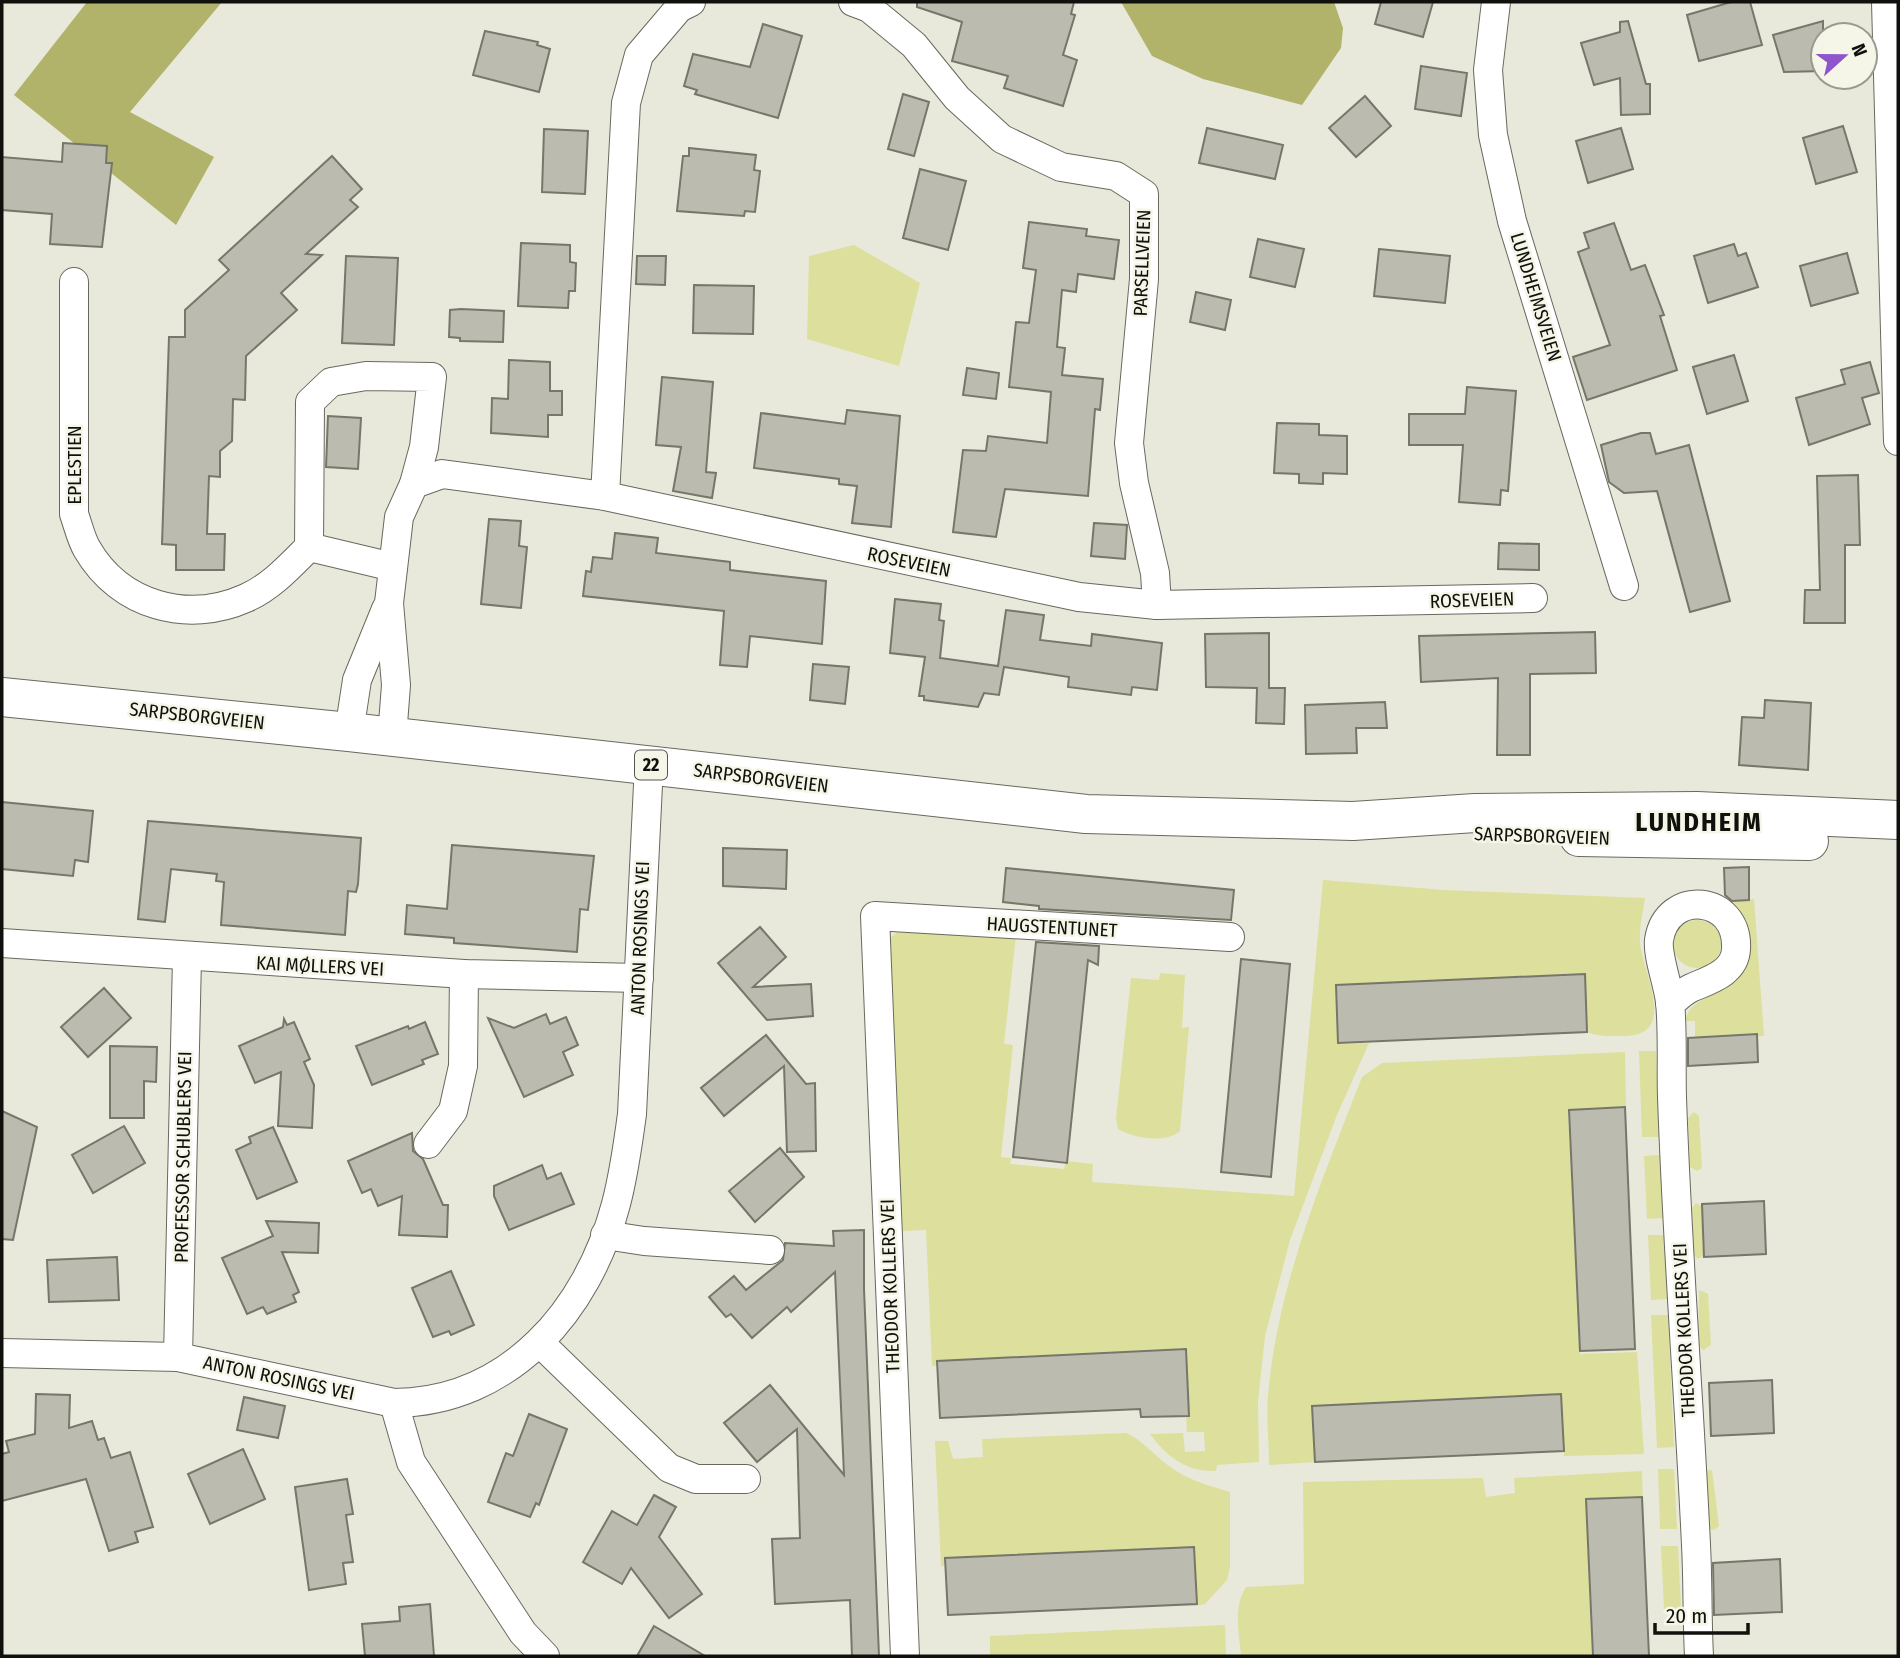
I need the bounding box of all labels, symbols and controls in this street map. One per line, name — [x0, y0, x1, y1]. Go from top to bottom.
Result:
north arrow — [1809, 21, 1879, 91]
text: N — [1847, 41, 1872, 60]
street label: PARSELLVEIEN — [1129, 209, 1155, 317]
street label: LUNDHEIMSVEIEN — [1505, 230, 1567, 364]
street label: EPLESTIEN — [63, 425, 86, 505]
street label: ROSEVEIEN — [865, 542, 953, 582]
street label: ROSEVEIEN — [1429, 587, 1515, 613]
street label: SARPSBORGVEIEN — [128, 697, 266, 735]
road number: 22 — [635, 750, 667, 780]
street label: SARPSBORGVEIEN — [692, 758, 830, 798]
district label: LUNDHEIM — [1635, 807, 1763, 838]
street label: SARPSBORGVEIEN — [1474, 822, 1610, 850]
street label: ANTON ROSINGS VEI — [626, 861, 654, 1015]
street label: HAUGSTENTUNET — [986, 912, 1118, 942]
street label: KAI MØLLERS VEI — [255, 951, 385, 981]
street label: PROFESSOR SCHUBLERS VEI — [170, 1051, 196, 1263]
street label: THEODOR KOLLERS VEI — [875, 1199, 905, 1373]
street label: THEODOR KOLLERS VEI — [1668, 1243, 1700, 1417]
street label: ANTON ROSINGS VEI — [201, 1351, 357, 1405]
scale bar — [1655, 1592, 1748, 1636]
text: 20 m — [1666, 1603, 1707, 1629]

